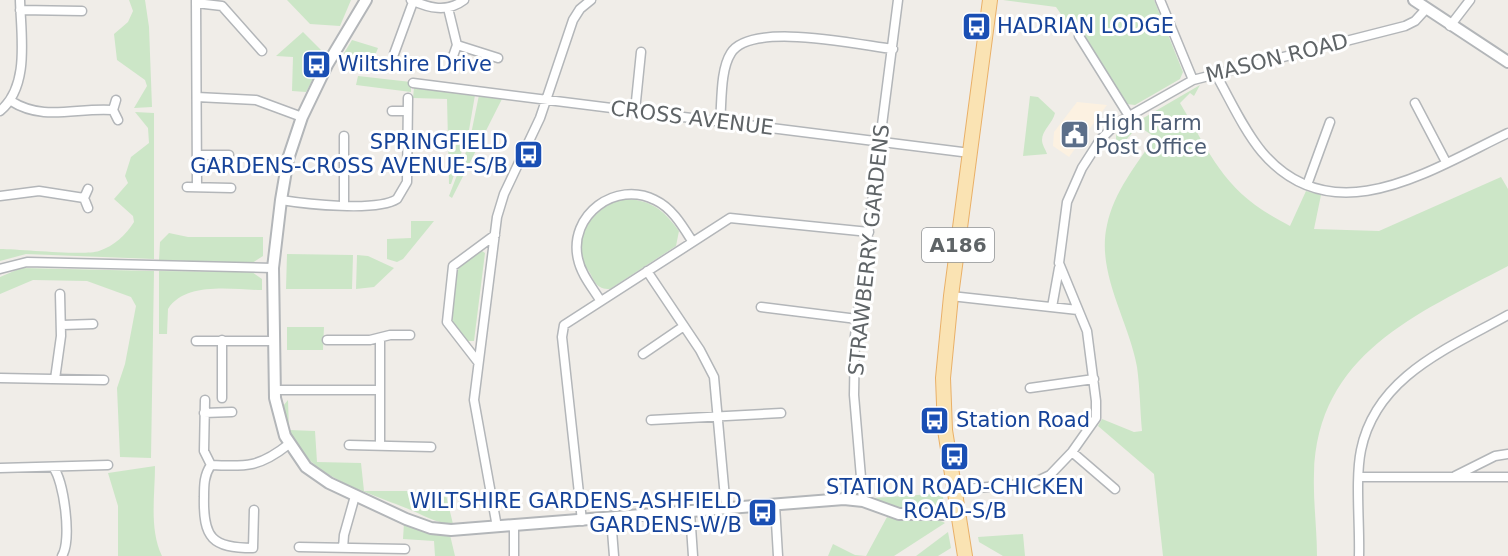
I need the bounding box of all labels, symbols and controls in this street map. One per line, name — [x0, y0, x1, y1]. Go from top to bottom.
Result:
bus stop icon: HADRIAN LODGE — [960, 10, 992, 42]
place label: HADRIAN LODGE — [997, 14, 1174, 38]
street label: MASON ROAD — [1203, 29, 1351, 87]
bus stop icon: Wiltshire Drive — [301, 48, 333, 80]
place label: Wiltshire Drive — [338, 52, 492, 76]
street label: CROSS AVENUE — [609, 96, 775, 140]
place label: High Farm Post Office — [1095, 111, 1207, 159]
public building icon: High Farm Post Office — [1058, 119, 1090, 151]
street label: STRAWBERRY GARDENS — [844, 123, 894, 377]
place label: SPRINGFIELD GARDENS-CROSS AVENUE-S/B — [190, 130, 508, 178]
bus stop icon: SPRINGFIELD GARDENS-CROSS AVENUE-S/B — [513, 138, 545, 170]
road number: A186 — [922, 228, 994, 262]
bus stop icon: Station Road — [919, 404, 951, 436]
place label: Station Road — [956, 408, 1090, 432]
bus stop icon: STATION ROAD-CHICKEN ROAD-S/B — [939, 440, 971, 472]
place label: STATION ROAD-CHICKEN ROAD-S/B — [826, 475, 1084, 523]
place label: WILTSHIRE GARDENS-ASHFIELD GARDENS-W/B — [410, 489, 742, 537]
bus stop icon: WILTSHIRE GARDENS-ASHFIELD GARDENS-W/B — [747, 497, 779, 529]

